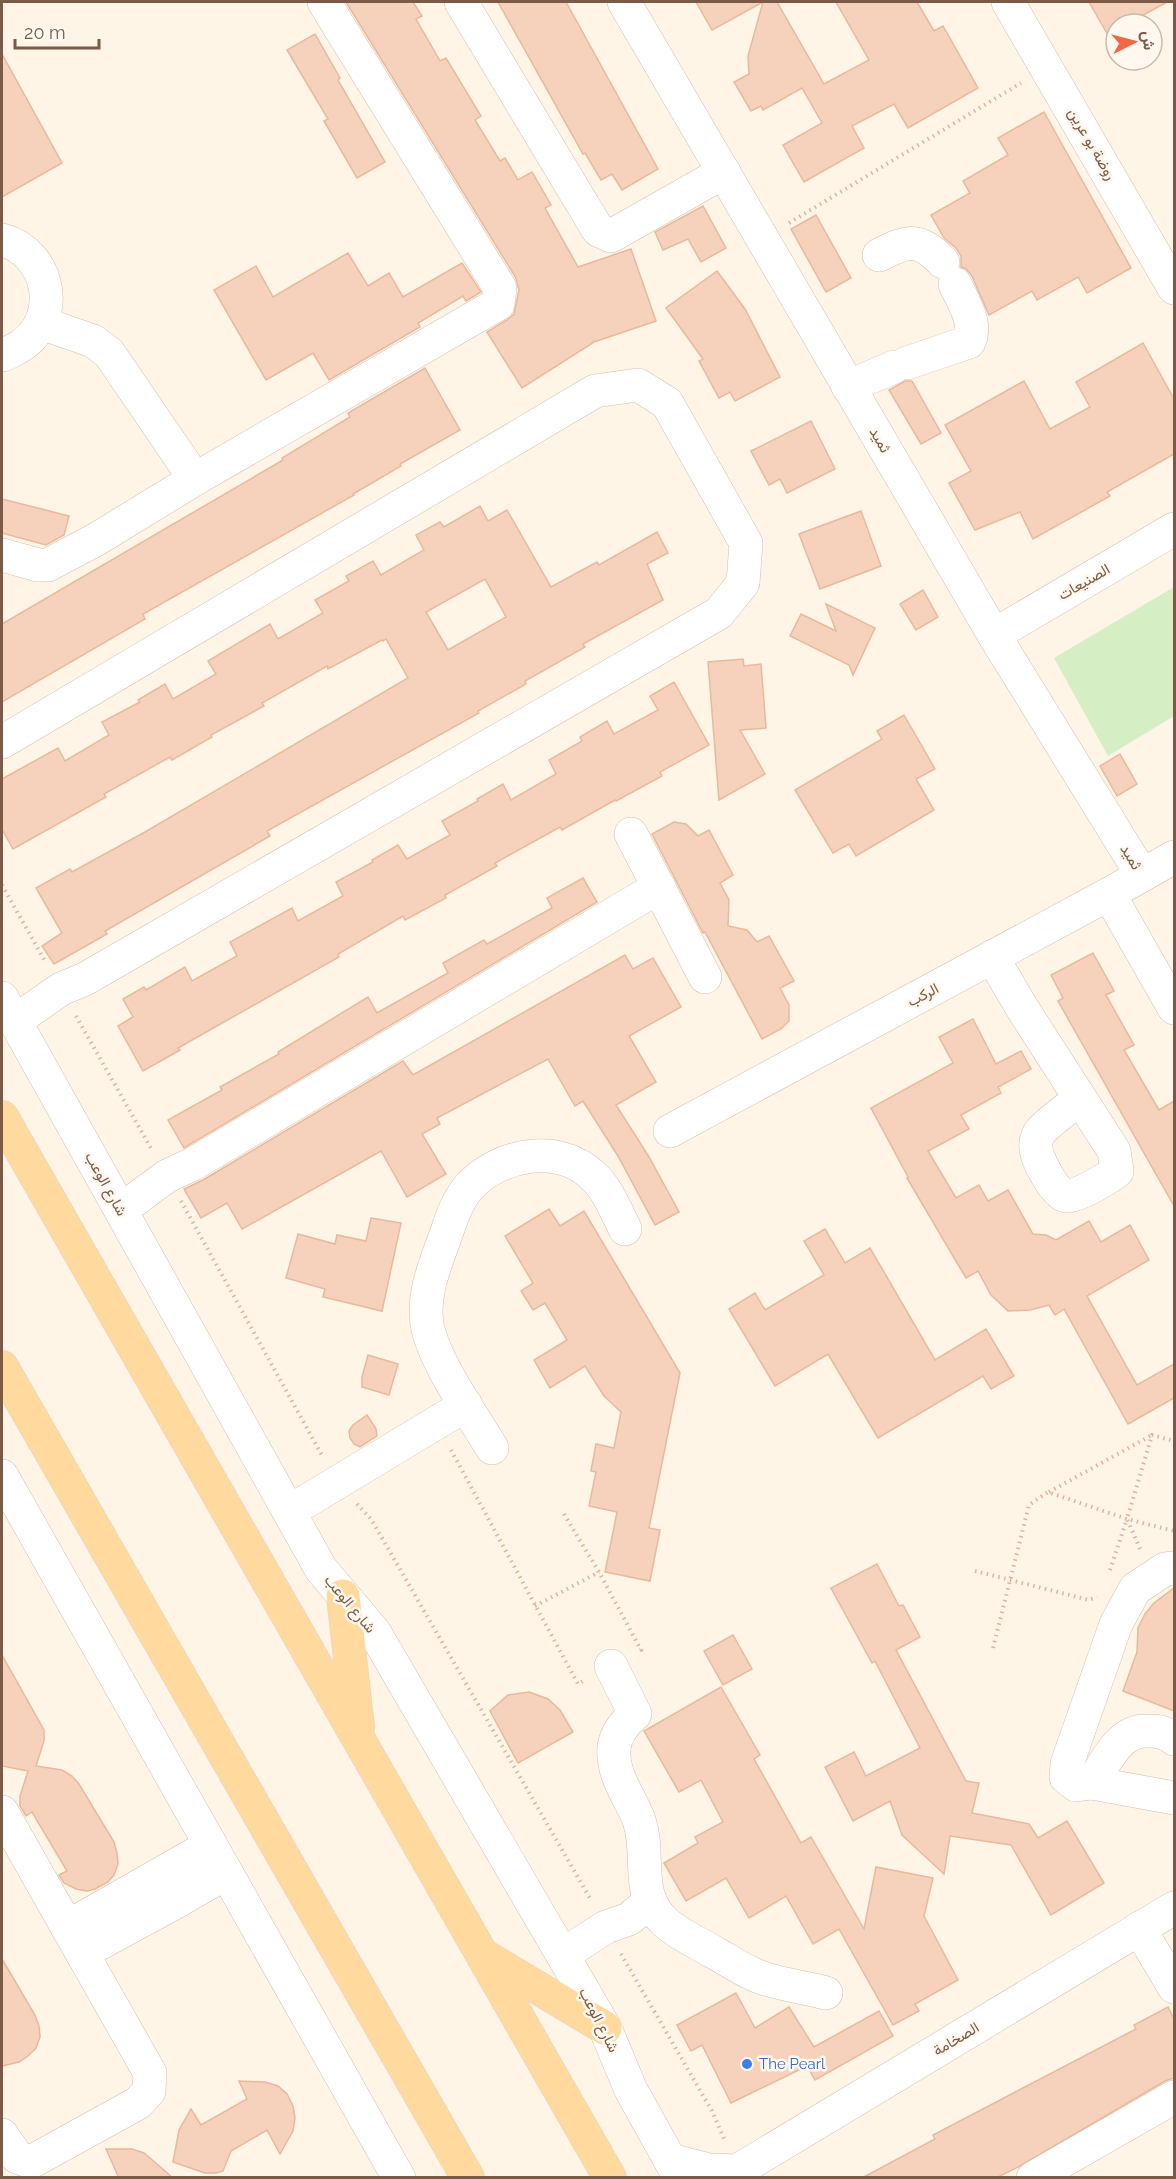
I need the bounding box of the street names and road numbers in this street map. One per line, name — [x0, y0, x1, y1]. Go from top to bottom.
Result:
street label: روضة بو عرين — [1063, 105, 1120, 184]
street label: ثميد — [866, 424, 895, 456]
street label: الصنيعات — [1055, 560, 1113, 604]
street label: ثميد — [1116, 841, 1146, 873]
street label: الركب — [904, 979, 942, 1011]
street label: شارع الوعب — [79, 1149, 131, 1220]
street label: شارع الوعب — [319, 1571, 380, 1638]
street label: شارع الوعب — [573, 1985, 623, 2056]
street label: الصخامة — [930, 2018, 982, 2060]

